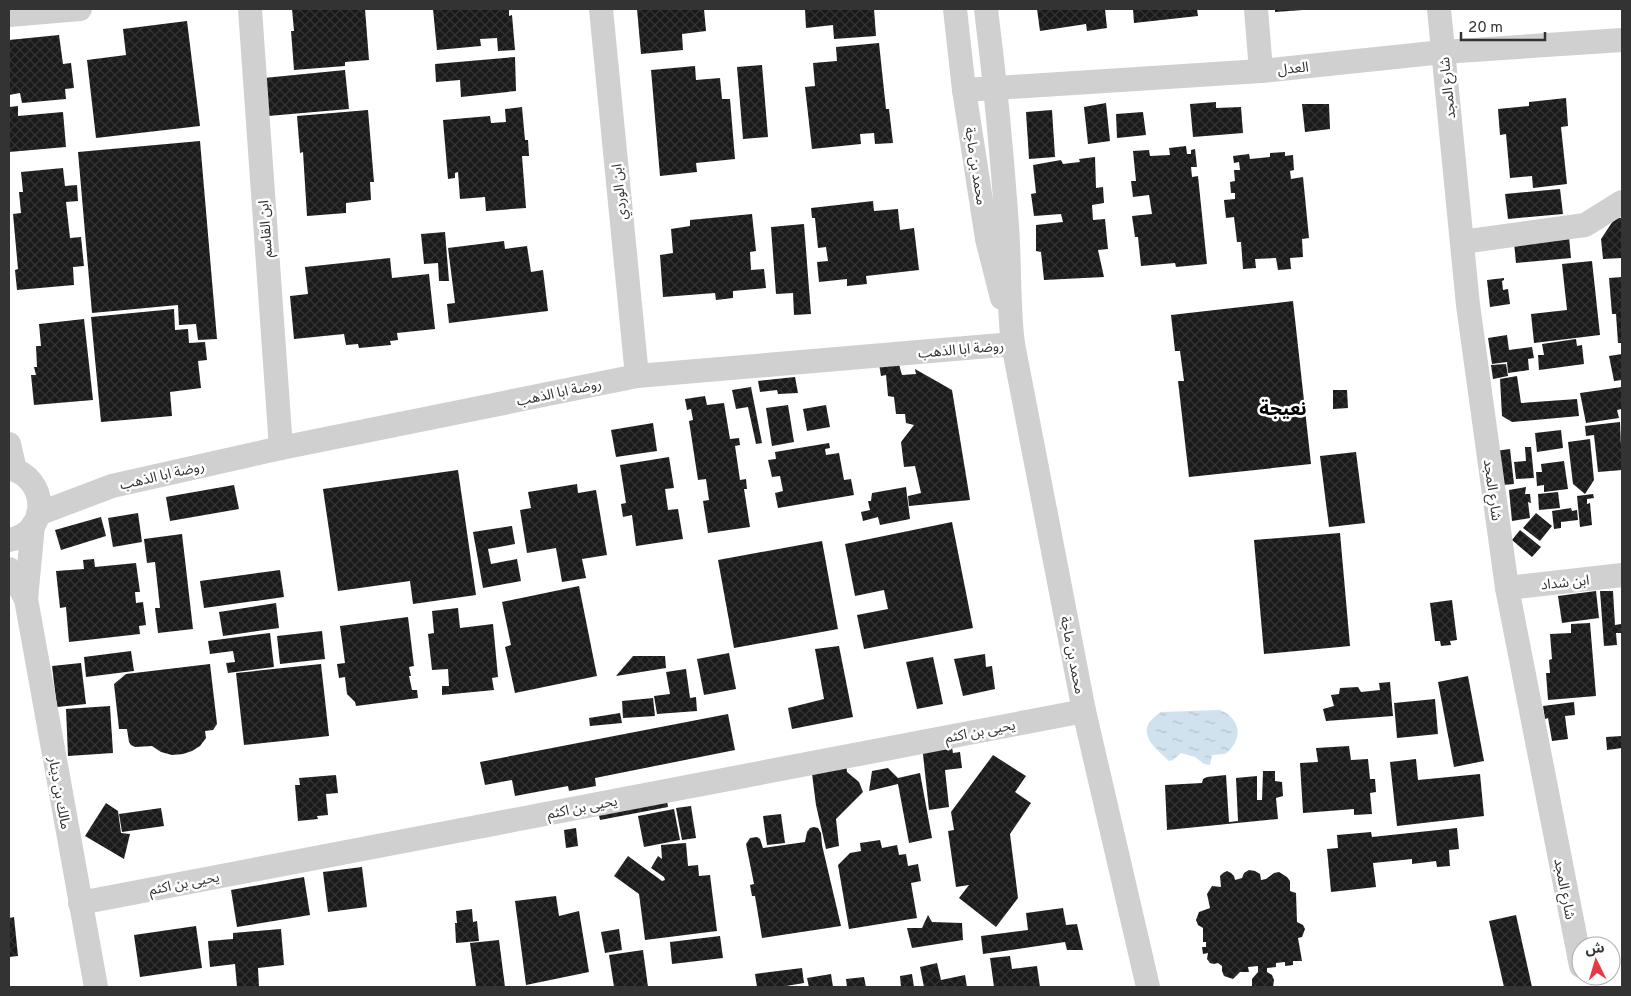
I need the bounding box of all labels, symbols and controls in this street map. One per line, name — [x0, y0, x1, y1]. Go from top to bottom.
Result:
scale bar — [1461, 10, 1545, 42]
text: 20 m — [1468, 19, 1503, 38]
street label: شارع المجد — [1437, 56, 1461, 120]
street label: العدل — [1277, 59, 1310, 80]
street label: محمد بن ماجة — [960, 126, 989, 207]
street label: ابن الوردي — [609, 163, 633, 221]
street label: ابن القاسم — [256, 200, 278, 258]
street label: روضة ابا الذهب — [917, 338, 1005, 363]
street label: روضة ابا الذهب — [515, 376, 603, 411]
district label: نعيجة — [1259, 398, 1307, 422]
street label: روضة ابا الذهب — [118, 458, 206, 494]
street label: شارع المجد — [1478, 458, 1504, 522]
street label: ابن شداد — [1540, 572, 1590, 595]
street label: محمد بن ماجة — [1056, 615, 1087, 696]
street label: يحيى بن اكثم — [944, 717, 1017, 749]
street label: مالك بن دينار — [44, 755, 73, 831]
street label: يحيى بن اكثم — [546, 793, 619, 825]
street label: شارع المجد — [1548, 857, 1578, 922]
street label: يحيى بن اكثم — [148, 869, 221, 901]
north arrow — [1571, 936, 1621, 986]
text: ش — [1585, 940, 1605, 959]

